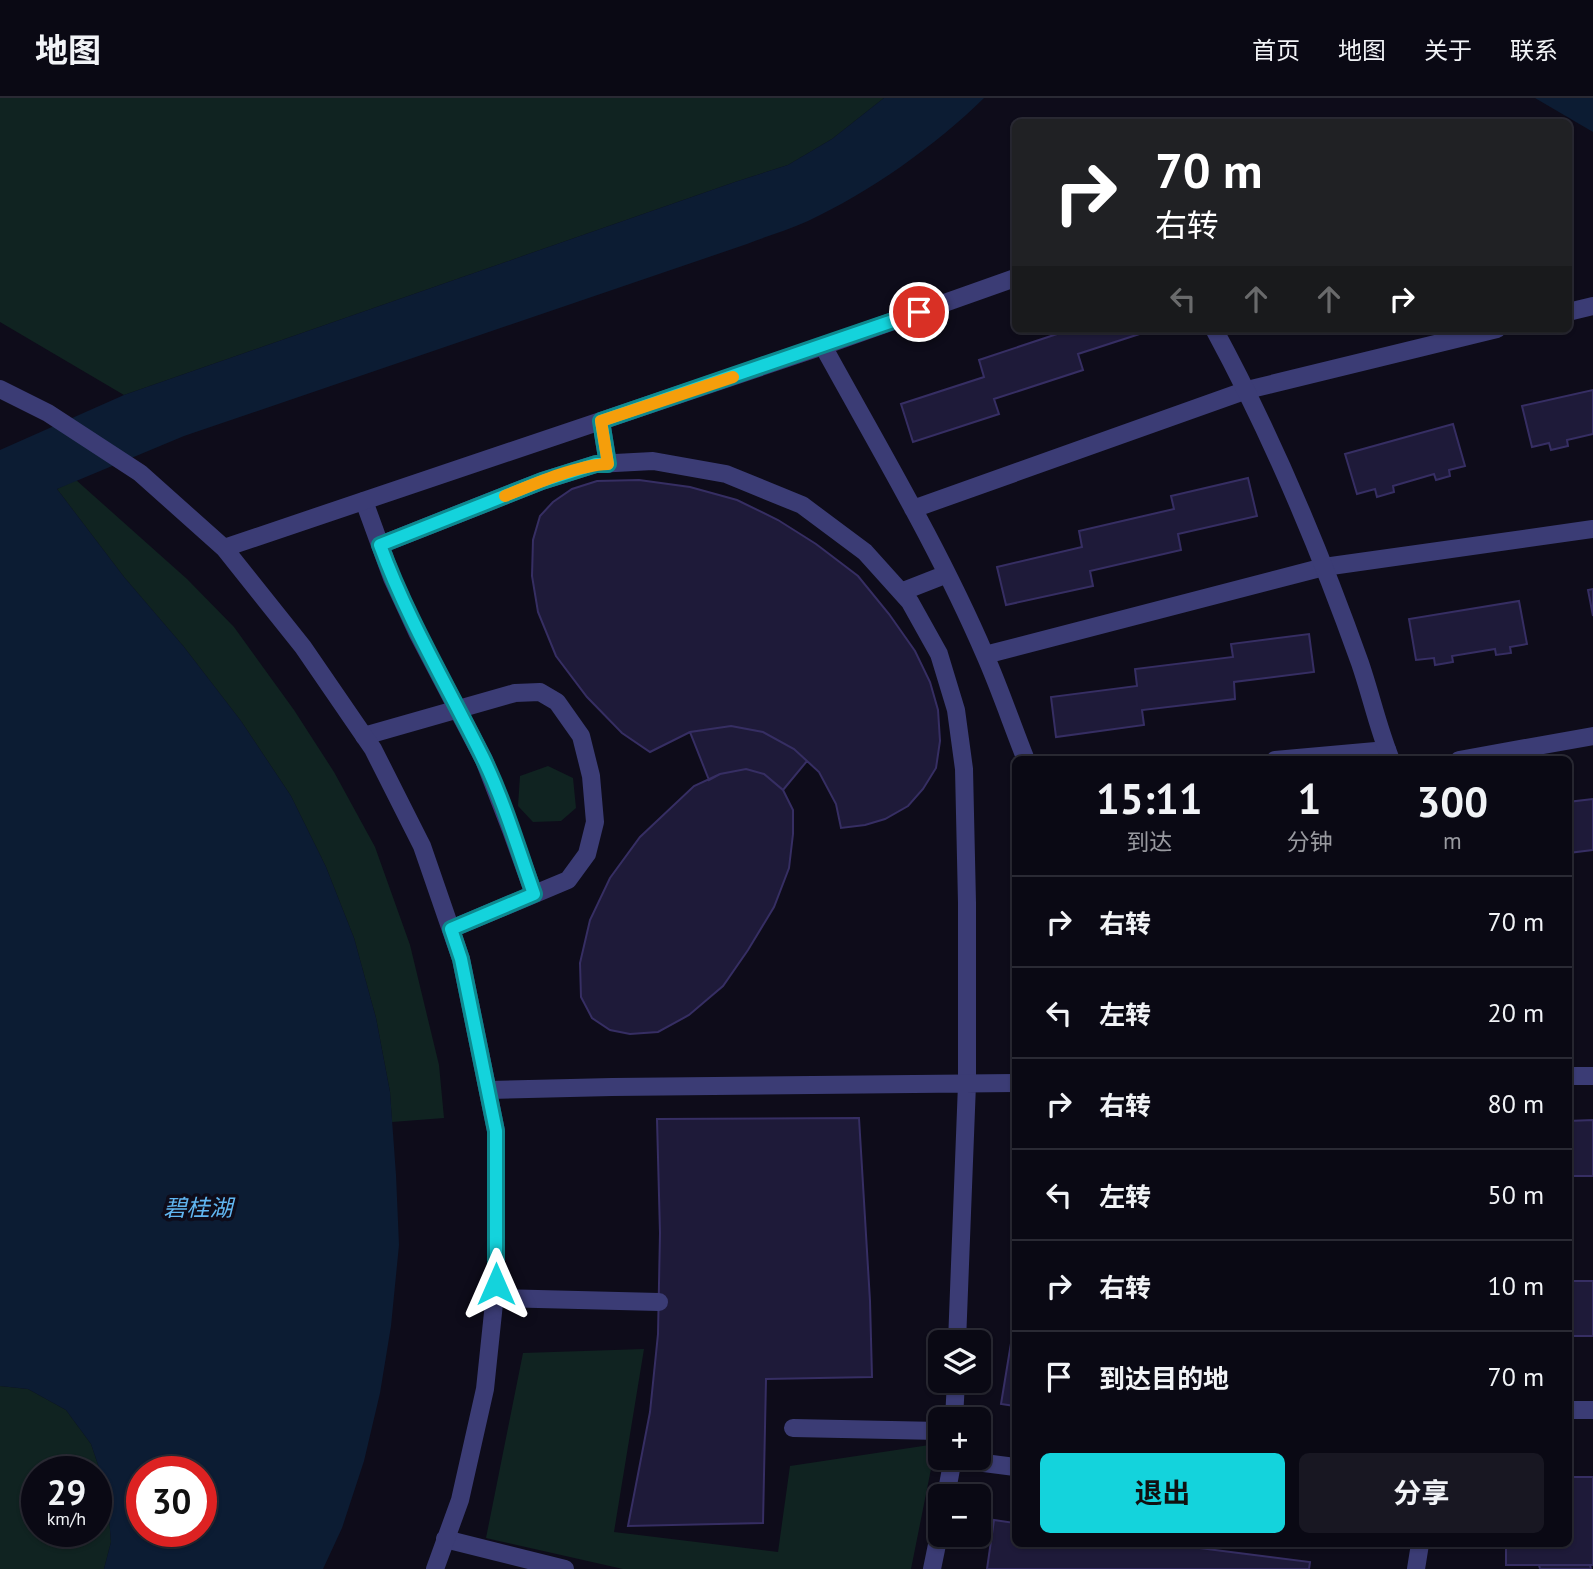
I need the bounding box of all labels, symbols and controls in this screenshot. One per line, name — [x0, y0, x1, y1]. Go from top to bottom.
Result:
text: 地图 — [35, 28, 101, 71]
text: 首页 — [1252, 35, 1300, 66]
text: 地图 — [1338, 35, 1386, 66]
text: 关于 — [1424, 35, 1472, 66]
text: 联系 — [1510, 35, 1558, 66]
text: 70 m — [1155, 138, 1262, 202]
icon: right — [1040, 147, 1131, 238]
text: 右转 — [1155, 204, 1219, 246]
icon: left — [1164, 280, 1202, 318]
icon: ahead — [1237, 280, 1275, 318]
icon: ahead — [1310, 280, 1348, 318]
icon: right — [1383, 280, 1421, 318]
pin — [889, 282, 949, 342]
icon: arrive — [900, 293, 938, 331]
text: 15:11 — [1096, 771, 1203, 826]
text: 1 — [1298, 771, 1321, 826]
text: 300 — [1417, 774, 1488, 829]
text: m — [1443, 826, 1462, 855]
text: 到达 — [1126, 827, 1172, 856]
text: 分钟 — [1287, 827, 1333, 856]
icon: right — [1040, 903, 1078, 941]
text: 70 m — [1488, 905, 1544, 938]
text: 右转 — [1099, 907, 1151, 940]
icon: left — [1040, 994, 1078, 1032]
text: 20 m — [1488, 996, 1544, 1029]
text: 左转 — [1099, 998, 1151, 1031]
icon: right — [1040, 1085, 1078, 1123]
text: 80 m — [1488, 1087, 1544, 1120]
text: 右转 — [1099, 1089, 1151, 1122]
icon: left — [1040, 1176, 1078, 1214]
text: 50 m — [1488, 1178, 1544, 1211]
text: 左转 — [1099, 1180, 1151, 1213]
water label: 碧桂湖 — [164, 1193, 236, 1222]
position arrow — [459, 1247, 533, 1321]
icon: right — [1040, 1267, 1078, 1305]
text: 10 m — [1488, 1269, 1544, 1302]
text: 右转 — [1099, 1271, 1151, 1304]
map controls — [928, 1330, 991, 1547]
button: layers — [928, 1330, 991, 1393]
icon: arrive — [1040, 1358, 1078, 1396]
text: 70 m — [1488, 1360, 1544, 1393]
text: 到达目的地 — [1099, 1362, 1229, 1395]
button: + — [928, 1407, 991, 1470]
button: 退出 — [1040, 1453, 1285, 1533]
button: 分享 — [1299, 1453, 1544, 1533]
speed limit sign: 30 — [126, 1456, 217, 1547]
text: 29 — [47, 1469, 86, 1515]
button: − — [928, 1484, 991, 1547]
text: km/h — [47, 1507, 86, 1530]

